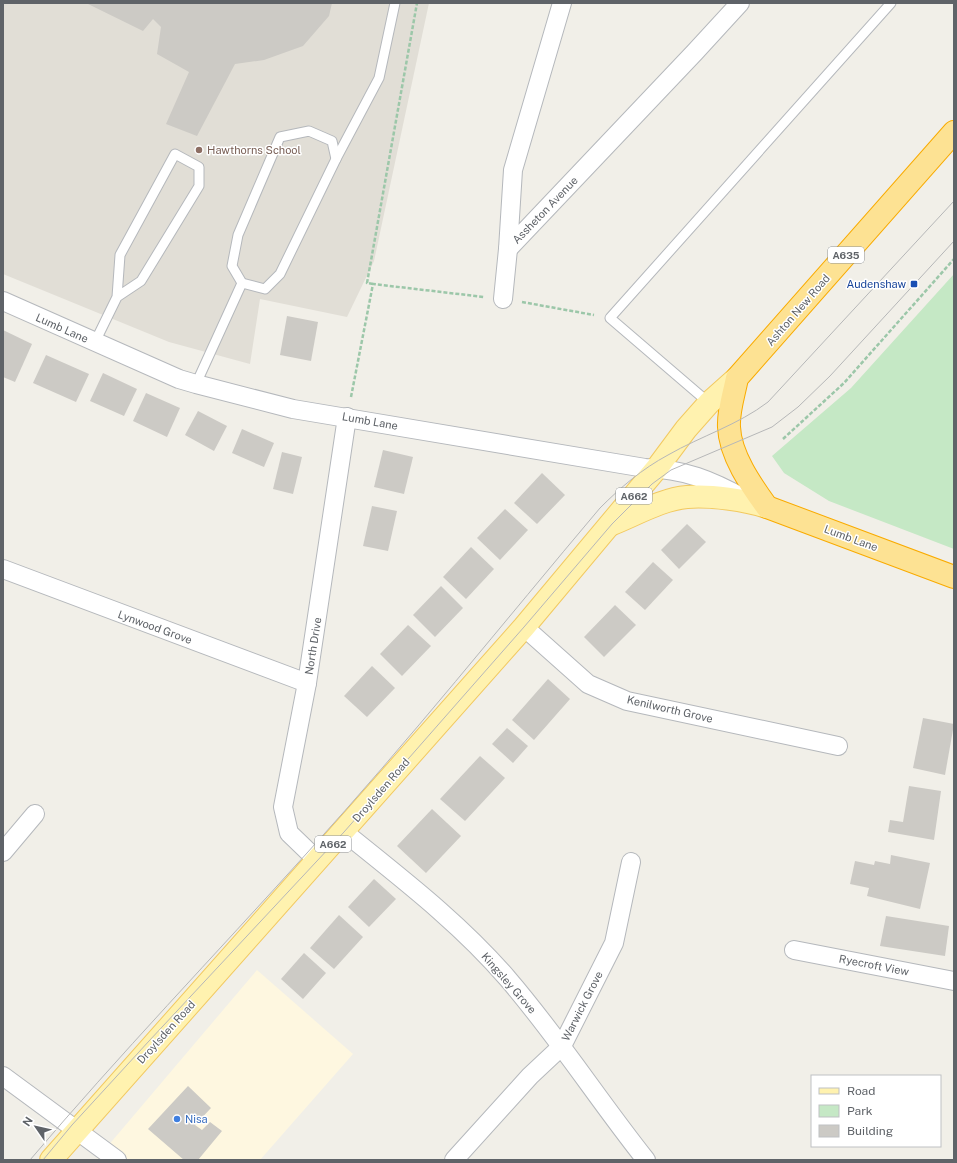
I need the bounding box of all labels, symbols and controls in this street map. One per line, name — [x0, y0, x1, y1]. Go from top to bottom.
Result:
place label: Hawthorns School — [207, 144, 301, 156]
marker: Hawthorns School — [194, 145, 204, 155]
street label: Assheton Avenue — [510, 174, 580, 246]
road number: A635 — [828, 247, 864, 263]
street label: Ashton New Road — [764, 272, 832, 348]
place label: Audenshaw — [846, 278, 906, 290]
marker: Audenshaw — [909, 279, 919, 289]
street label: Lumb Lane — [34, 311, 90, 345]
street label: Lumb Lane — [341, 410, 399, 432]
road number: A662 — [616, 488, 652, 504]
street label: Lumb Lane — [822, 523, 880, 553]
street label: Lynwood Grove — [116, 608, 194, 646]
street label: North Drive — [303, 616, 323, 676]
street label: Kenilworth Grove — [626, 693, 714, 725]
street label: Droylsden Road — [350, 756, 412, 824]
road number: A662 — [315, 836, 351, 852]
street label: Kingsley Grove — [479, 950, 539, 1016]
street label: Ryecroft View — [838, 952, 910, 978]
street label: Warwick Grove — [559, 969, 605, 1043]
street label: Droylsden Road — [135, 998, 197, 1066]
legend — [811, 1075, 941, 1147]
text: Road — [847, 1084, 875, 1098]
text: Park — [847, 1104, 873, 1118]
north arrow — [16, 1107, 56, 1147]
place label: Nisa — [185, 1113, 208, 1125]
text: N — [20, 1114, 35, 1128]
marker: Nisa — [172, 1114, 182, 1124]
text: Building — [847, 1124, 893, 1138]

